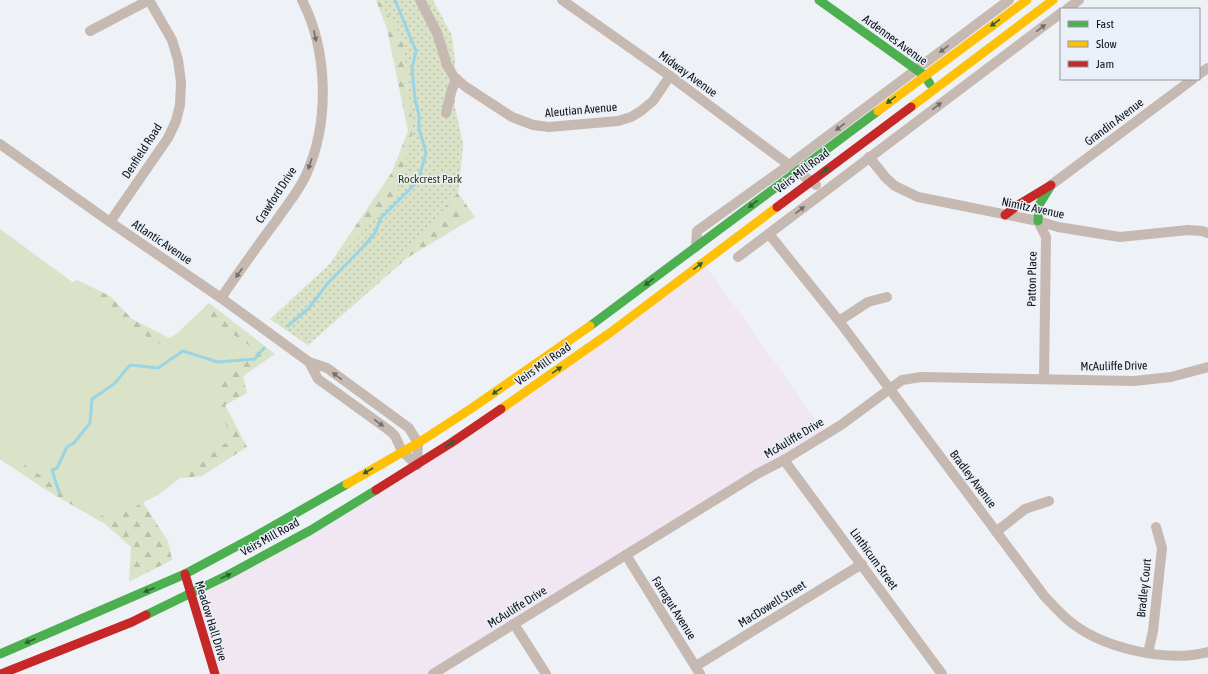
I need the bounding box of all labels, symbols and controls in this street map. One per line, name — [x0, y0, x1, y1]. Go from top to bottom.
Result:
legend — [1060, 8, 1200, 80]
street label: Ardennes Avenue — [860, 12, 930, 68]
text: Fast — [1096, 17, 1114, 31]
one-way arrow — [990, 19, 1001, 27]
one-way arrow — [1036, 24, 1047, 33]
one-way arrow — [313, 30, 319, 43]
text: Slow — [1096, 37, 1117, 51]
one-way arrow — [939, 45, 950, 53]
street label: Midway Avenue — [656, 48, 720, 100]
text: Jam — [1096, 57, 1114, 71]
street label: Grandin Avenue — [1082, 95, 1146, 149]
one-way arrow — [886, 96, 896, 104]
street label: Aleutian Avenue — [544, 100, 618, 120]
one-way arrow — [932, 102, 943, 111]
street label: Denfield Road — [119, 121, 165, 181]
one-way arrow — [835, 123, 846, 131]
street label: Veirs Mill Road — [772, 146, 832, 196]
one-way arrow — [306, 158, 312, 170]
street label: Crawford Drive — [253, 164, 299, 226]
one-way arrow — [819, 167, 829, 175]
park label: Rockcrest Park — [398, 172, 463, 186]
street label: Nimitz Avenue — [1000, 195, 1066, 221]
one-way arrow — [748, 199, 759, 208]
one-way arrow — [794, 206, 805, 214]
street label: Atlantic Avenue — [129, 217, 195, 267]
street label: Patton Place — [1025, 251, 1039, 307]
one-way arrow — [692, 262, 703, 270]
one-way arrow — [235, 267, 243, 278]
one-way arrow — [644, 277, 655, 286]
street label: Veirs Mill Road — [512, 340, 574, 388]
street label: McAuliffe Drive — [1080, 358, 1148, 374]
one-way arrow — [551, 366, 562, 374]
one-way arrow — [332, 372, 343, 380]
one-way arrow — [492, 387, 502, 395]
street label: McAuliffe Drive — [762, 415, 826, 461]
one-way arrow — [374, 419, 385, 427]
one-way arrow — [445, 440, 455, 448]
street label: Bradley Avenue — [947, 447, 999, 511]
one-way arrow — [362, 467, 374, 474]
street label: Veirs Mill Road — [238, 515, 302, 559]
street label: Linthicum Street — [847, 526, 901, 593]
street label: Bradley Court — [1134, 557, 1154, 618]
one-way arrow — [220, 573, 231, 579]
street label: Farragut Avenue — [649, 574, 699, 642]
street label: MacDowell Street — [736, 577, 809, 630]
street label: Meadow Hall Drive — [192, 579, 230, 663]
street label: McAuliffe Drive — [485, 583, 549, 631]
one-way arrow — [143, 587, 155, 593]
one-way arrow — [23, 639, 35, 645]

